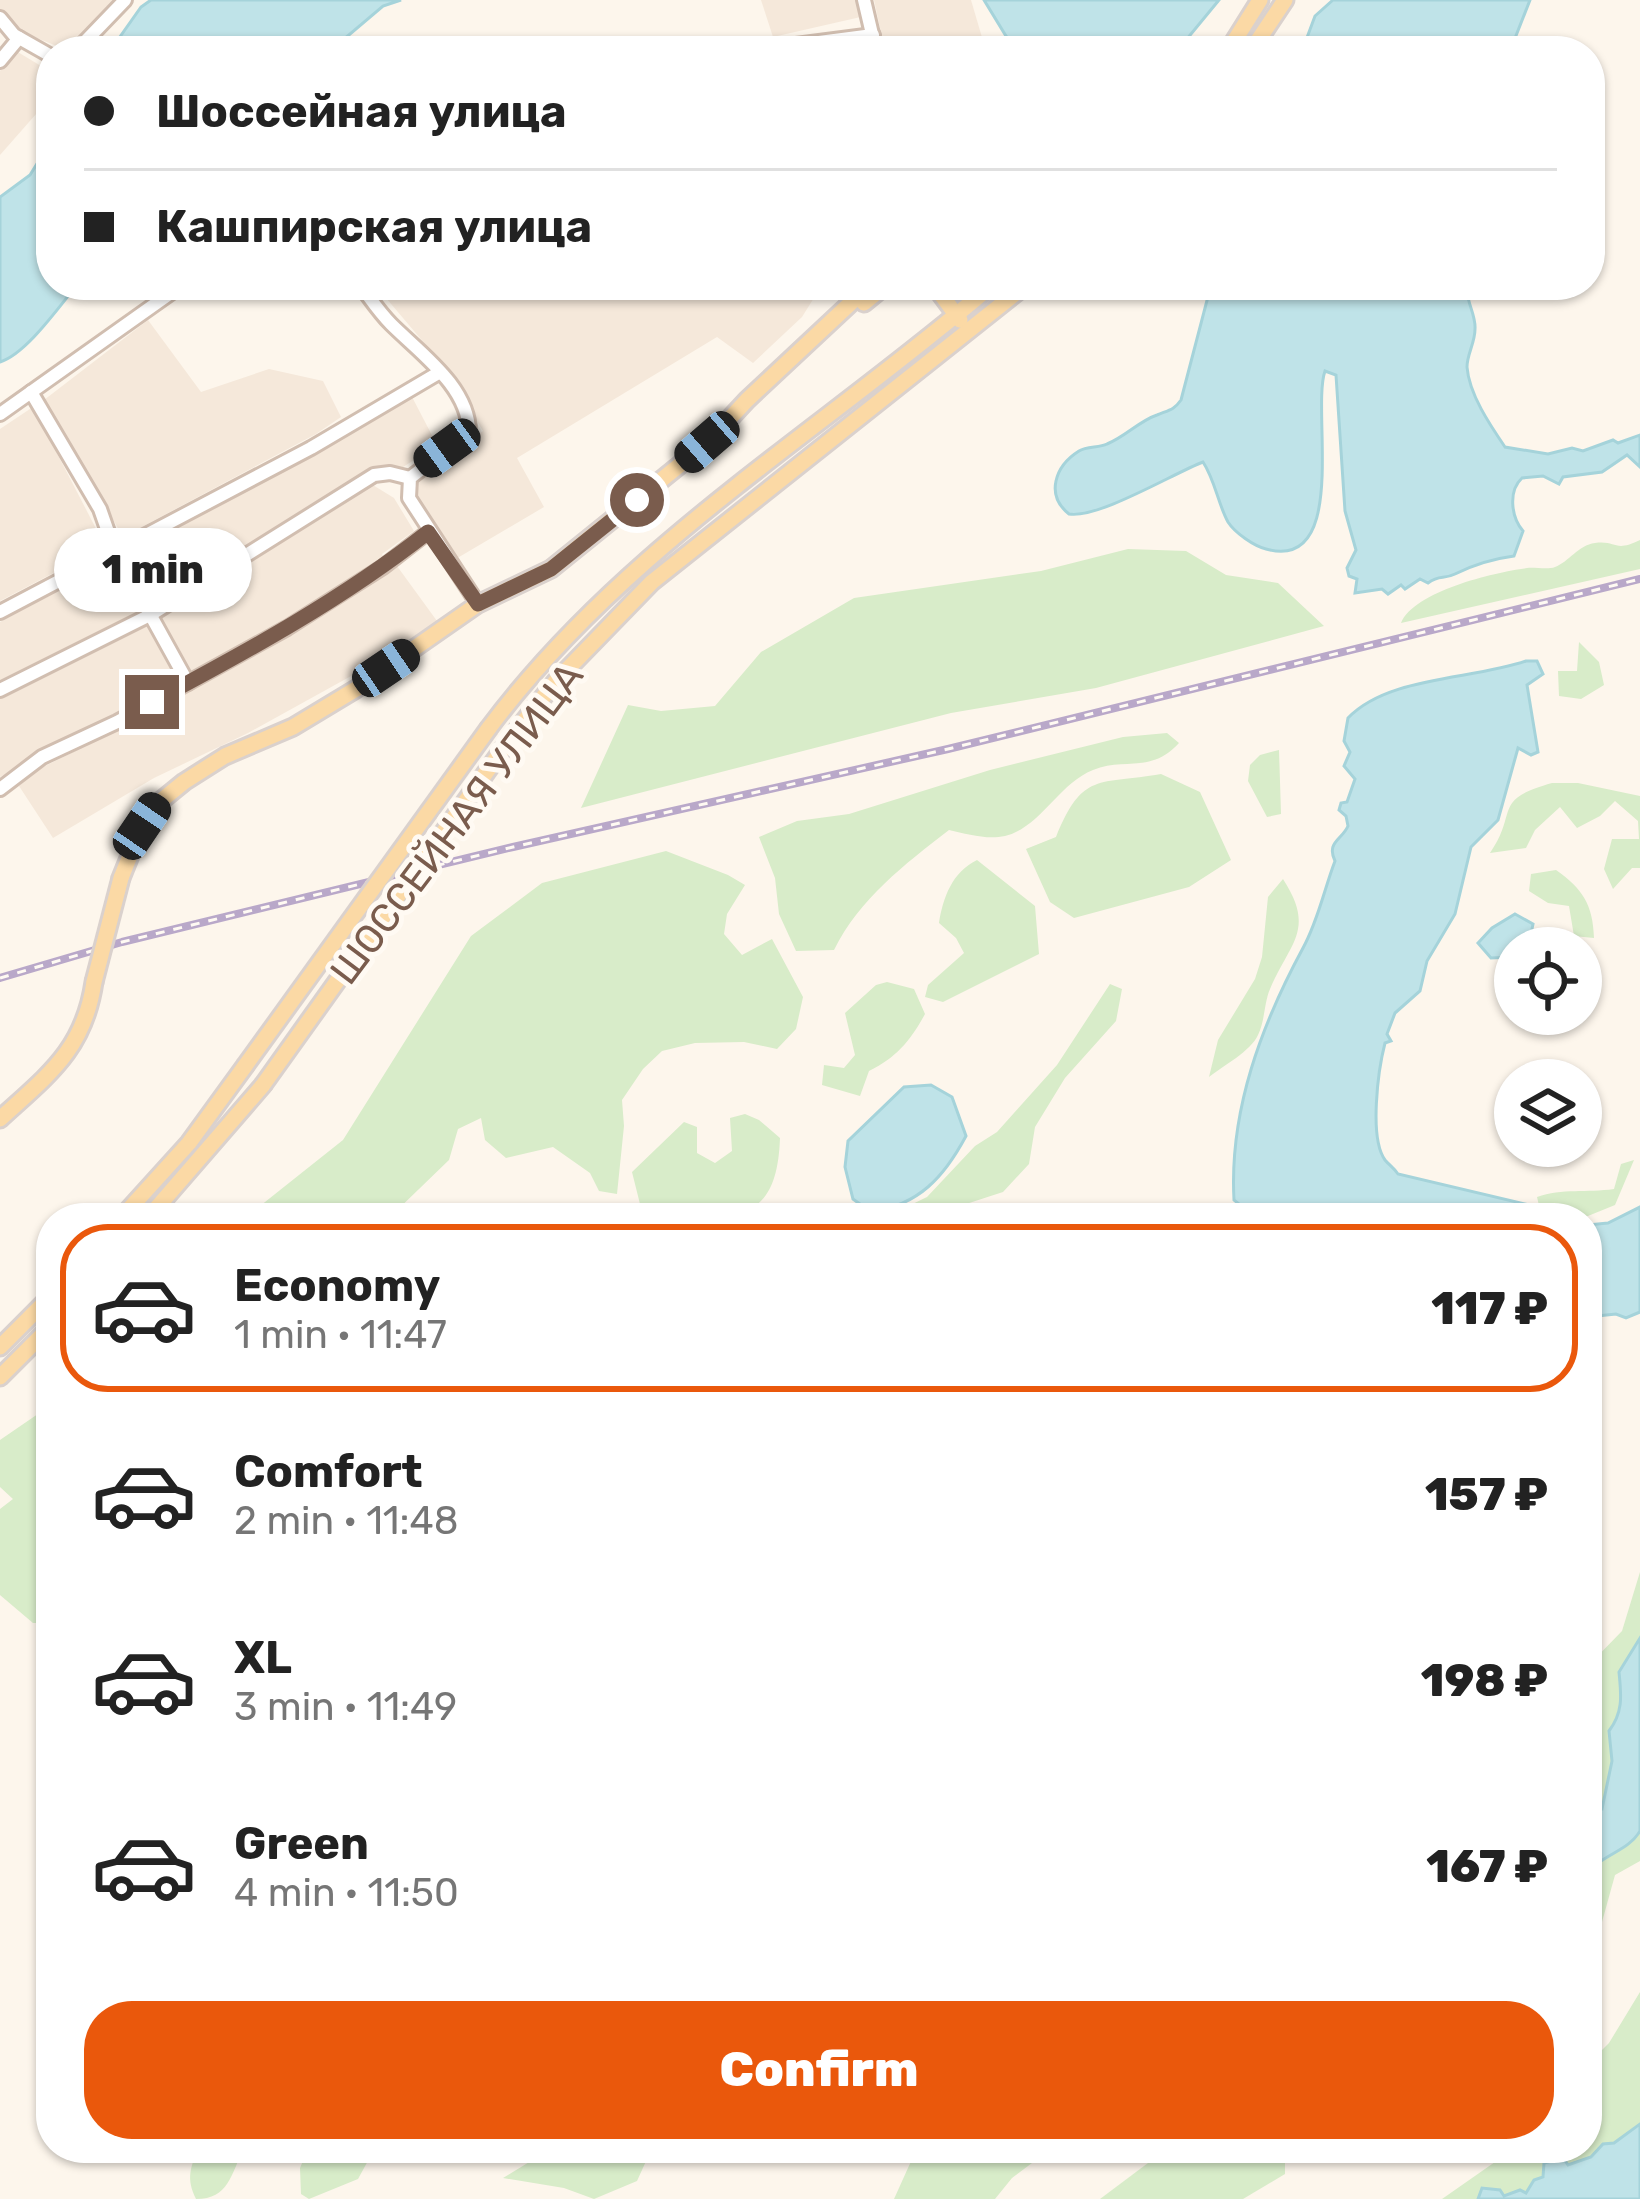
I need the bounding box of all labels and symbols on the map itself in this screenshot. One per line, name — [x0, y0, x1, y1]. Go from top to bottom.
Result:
car — [668, 405, 746, 479]
car — [407, 412, 487, 484]
route start — [610, 473, 664, 527]
callout: 1 min — [53, 528, 251, 612]
car — [346, 633, 426, 703]
street label: ШОССЕЙНАЯ УЛИЦА — [321, 654, 593, 993]
route end — [125, 675, 179, 729]
car — [107, 786, 177, 866]

